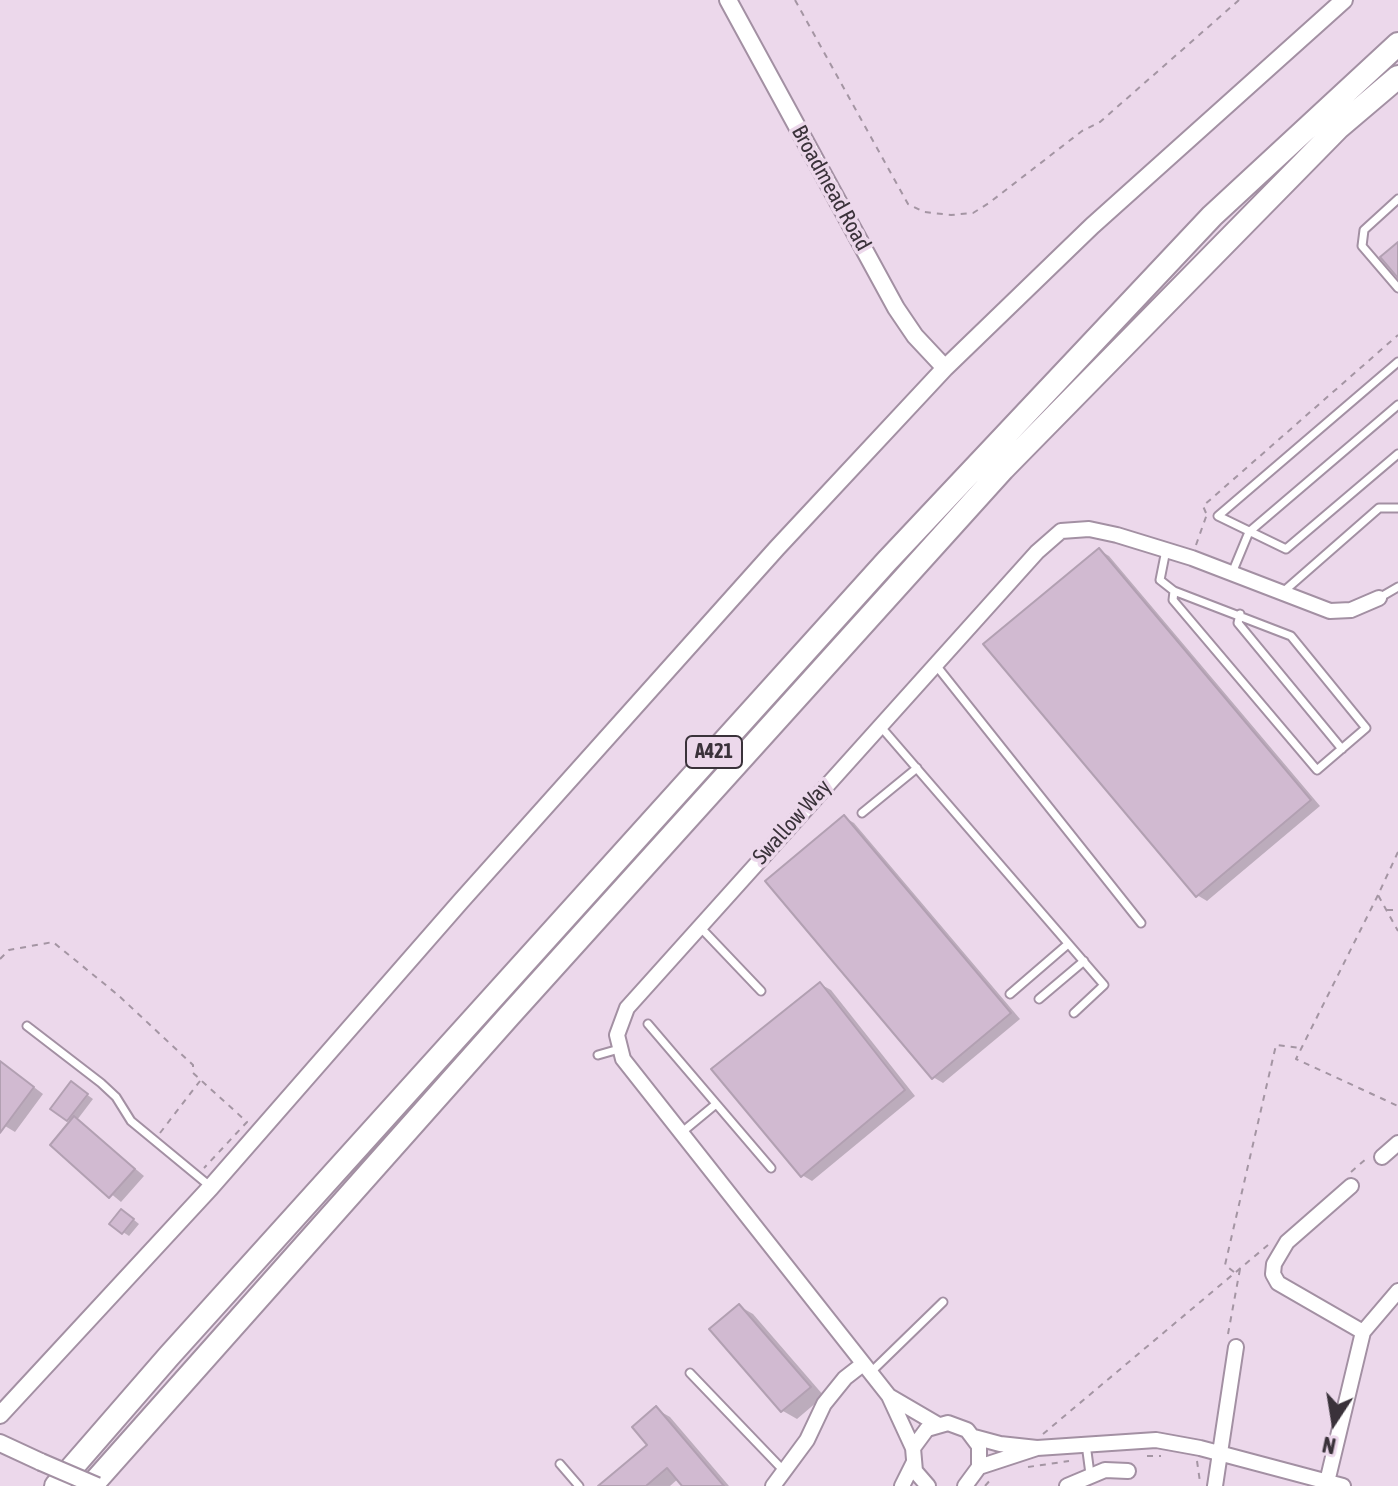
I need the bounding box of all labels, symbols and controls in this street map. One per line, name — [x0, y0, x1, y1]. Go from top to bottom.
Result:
street label: Broadmead Road — [786, 121, 876, 255]
road number: A421 — [686, 736, 742, 768]
street label: Swallow Way — [747, 774, 837, 870]
north arrow — [1294, 1382, 1374, 1462]
text: N — [1320, 1431, 1338, 1460]

